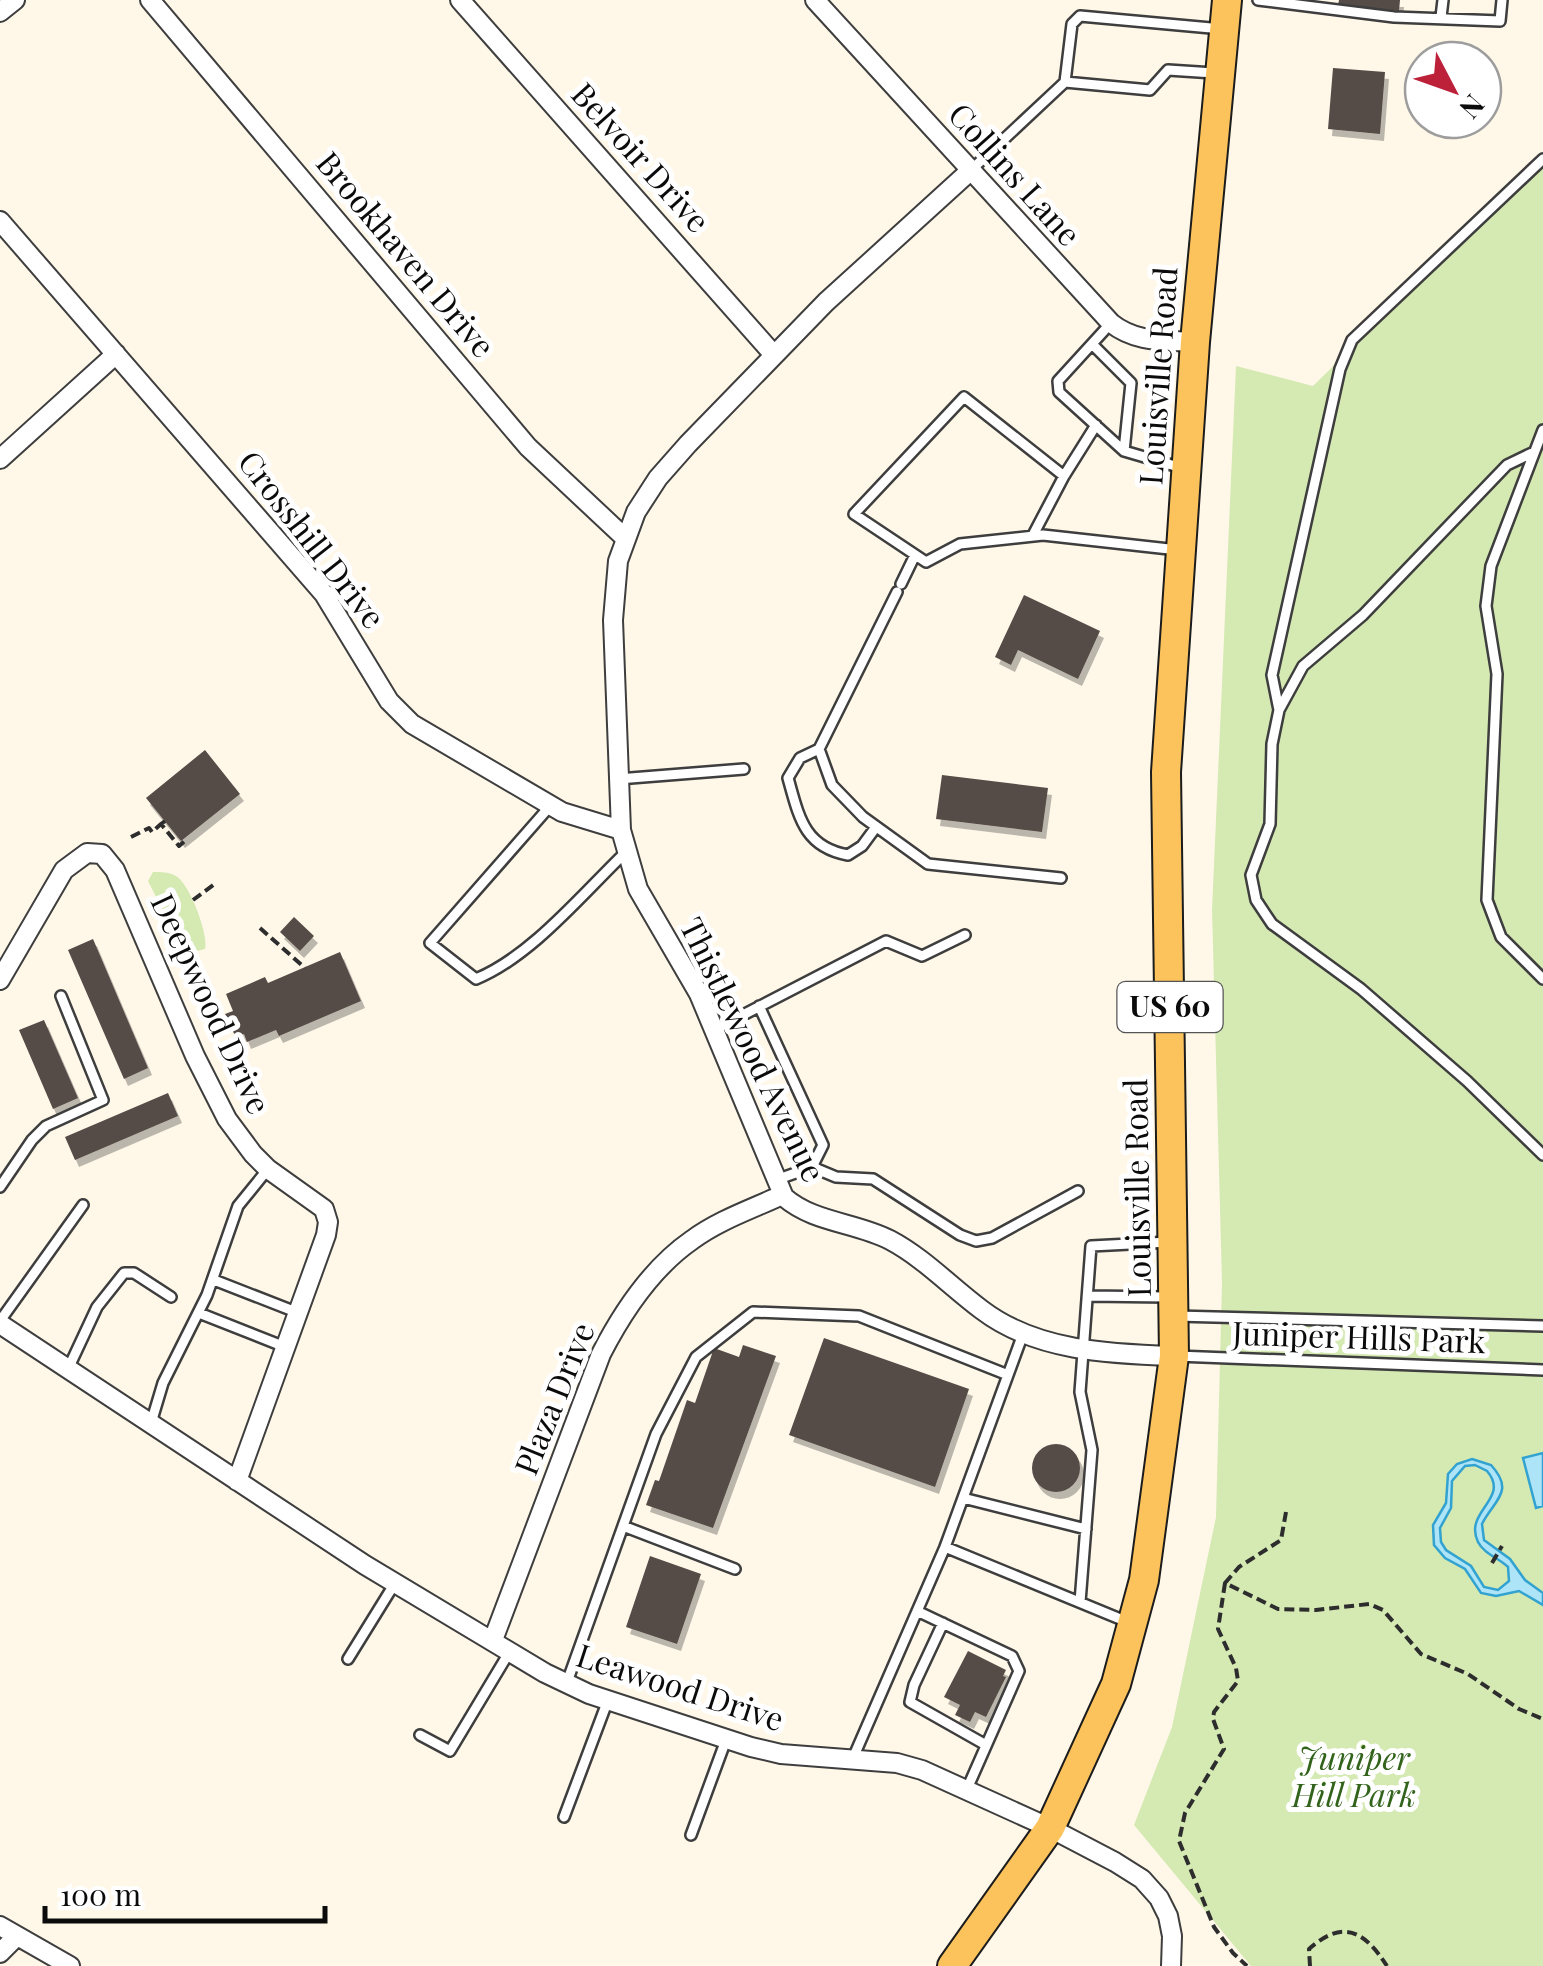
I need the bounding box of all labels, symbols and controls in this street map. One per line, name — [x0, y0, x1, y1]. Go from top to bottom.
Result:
north arrow — [1403, 40, 1503, 140]
street label: Belvoir Drive — [563, 72, 721, 240]
text: N — [1452, 88, 1494, 127]
street label: Collins Lane — [940, 93, 1092, 254]
street label: Brookhaven Drive — [308, 141, 506, 365]
street label: Louisville Road — [1127, 265, 1186, 486]
street label: Crosshill Drive — [230, 441, 396, 636]
street label: Deepwood Drive — [142, 886, 282, 1120]
street label: Thistlewood Avenue — [672, 910, 837, 1188]
road number: US 60 — [1118, 982, 1222, 1032]
street label: Louisville Road — [1112, 1078, 1159, 1298]
street label: Juniper Hills Park — [1231, 1310, 1487, 1361]
street label: Plaza Drive — [503, 1316, 603, 1481]
street label: Leawood Drive — [572, 1632, 790, 1739]
park label: Juniper Hill Park — [1290, 1735, 1416, 1815]
scale bar — [45, 1861, 325, 1923]
text: 100 m — [60, 1874, 142, 1914]

